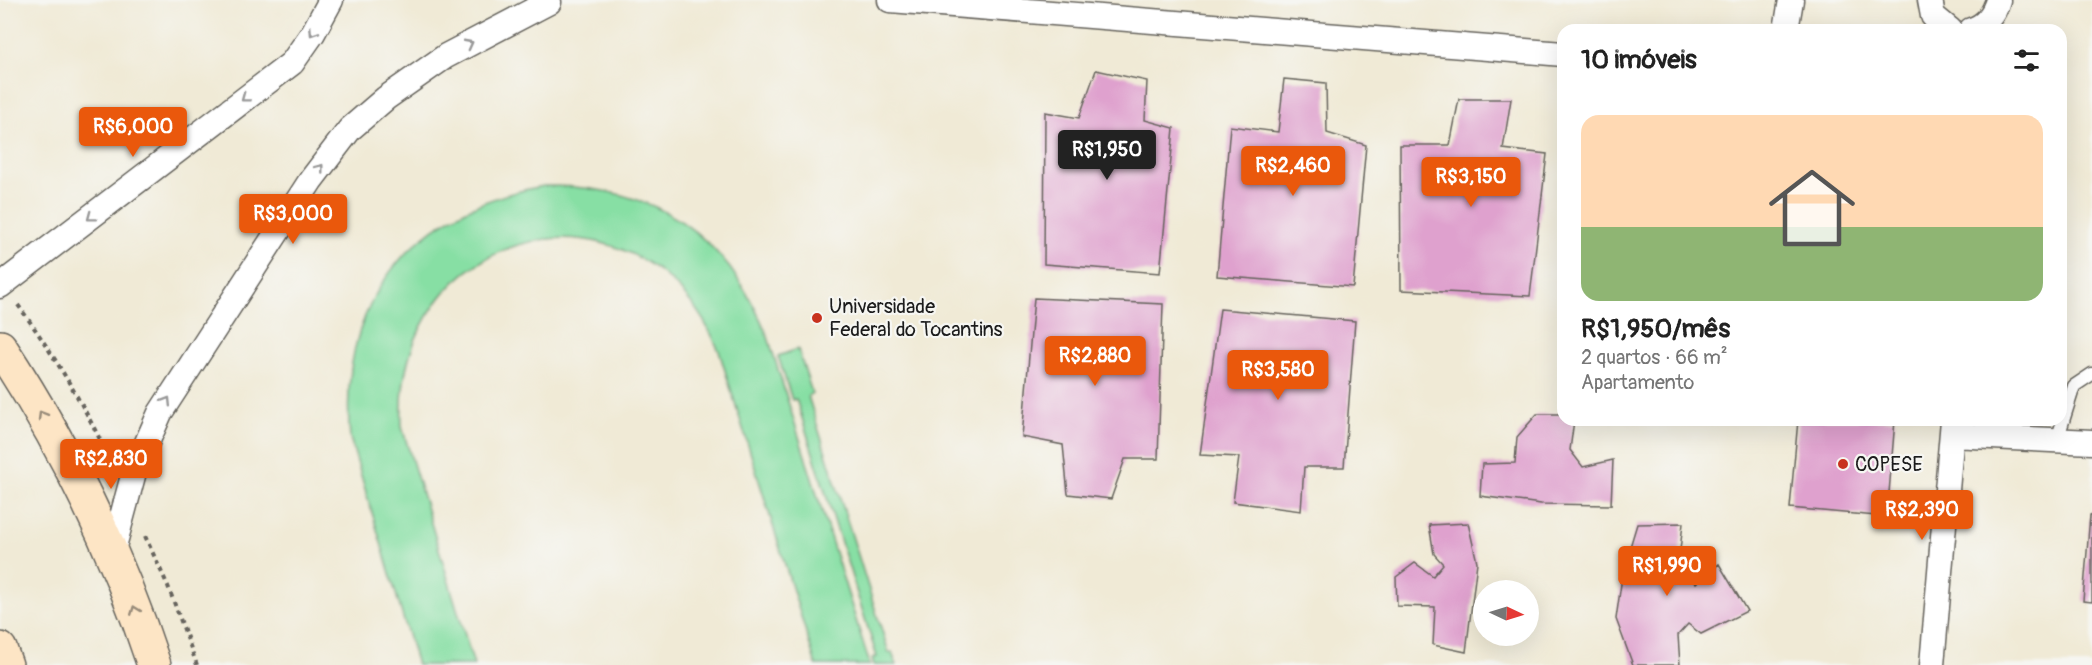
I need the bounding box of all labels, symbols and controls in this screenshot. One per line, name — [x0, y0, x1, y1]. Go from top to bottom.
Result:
one-way arrow — [309, 25, 320, 36]
one-way arrow — [463, 40, 473, 51]
text: 10 imóveis — [1581, 44, 1697, 76]
icon: filters — [2010, 44, 2043, 77]
one-way arrow — [241, 91, 252, 102]
pin: R$6,000 — [78, 107, 188, 158]
text: R$6,000 — [93, 114, 173, 139]
pin: R$1,950 — [1052, 130, 1162, 181]
text: R$1,950 — [1072, 137, 1142, 162]
pin: R$2,460 — [1238, 146, 1348, 197]
text: R$2,460 — [1255, 153, 1331, 178]
icon: home — [1758, 154, 1866, 262]
pin: R$3,150 — [1416, 157, 1526, 208]
one-way arrow — [313, 163, 324, 174]
text: R$3,150 — [1436, 164, 1506, 189]
pin: R$3,000 — [238, 194, 348, 245]
text: R$3,000 — [253, 201, 333, 226]
one-way arrow — [86, 209, 97, 220]
place label: Universidade Federal do Tocantins — [829, 294, 1002, 342]
marker: Universidade Federal do Tocantins — [810, 311, 824, 325]
text: R$1,950/mês — [1581, 313, 1730, 345]
pin: R$2,880 — [1040, 336, 1150, 387]
text: R$2,880 — [1059, 343, 1131, 368]
text: 2 quartos · 66 m² — [1581, 345, 1727, 370]
pin: R$3,580 — [1223, 350, 1333, 401]
text: R$3,580 — [1241, 357, 1315, 382]
text: Apartamento — [1581, 370, 1694, 395]
one-way arrow — [160, 397, 172, 407]
one-way arrow — [38, 411, 49, 421]
pin: R$2,830 — [56, 439, 166, 490]
text: R$2,830 — [74, 446, 148, 471]
place label: COPESE — [1855, 452, 1923, 477]
marker: COPESE — [1836, 457, 1850, 471]
pin: R$2,390 — [1867, 490, 1977, 541]
text: R$2,390 — [1885, 497, 1959, 522]
pin: R$1,990 — [1612, 546, 1722, 597]
text: R$1,990 — [1632, 553, 1702, 578]
north arrow — [1473, 580, 1539, 646]
map controls — [1473, 580, 1539, 646]
one-way arrow — [130, 605, 142, 616]

